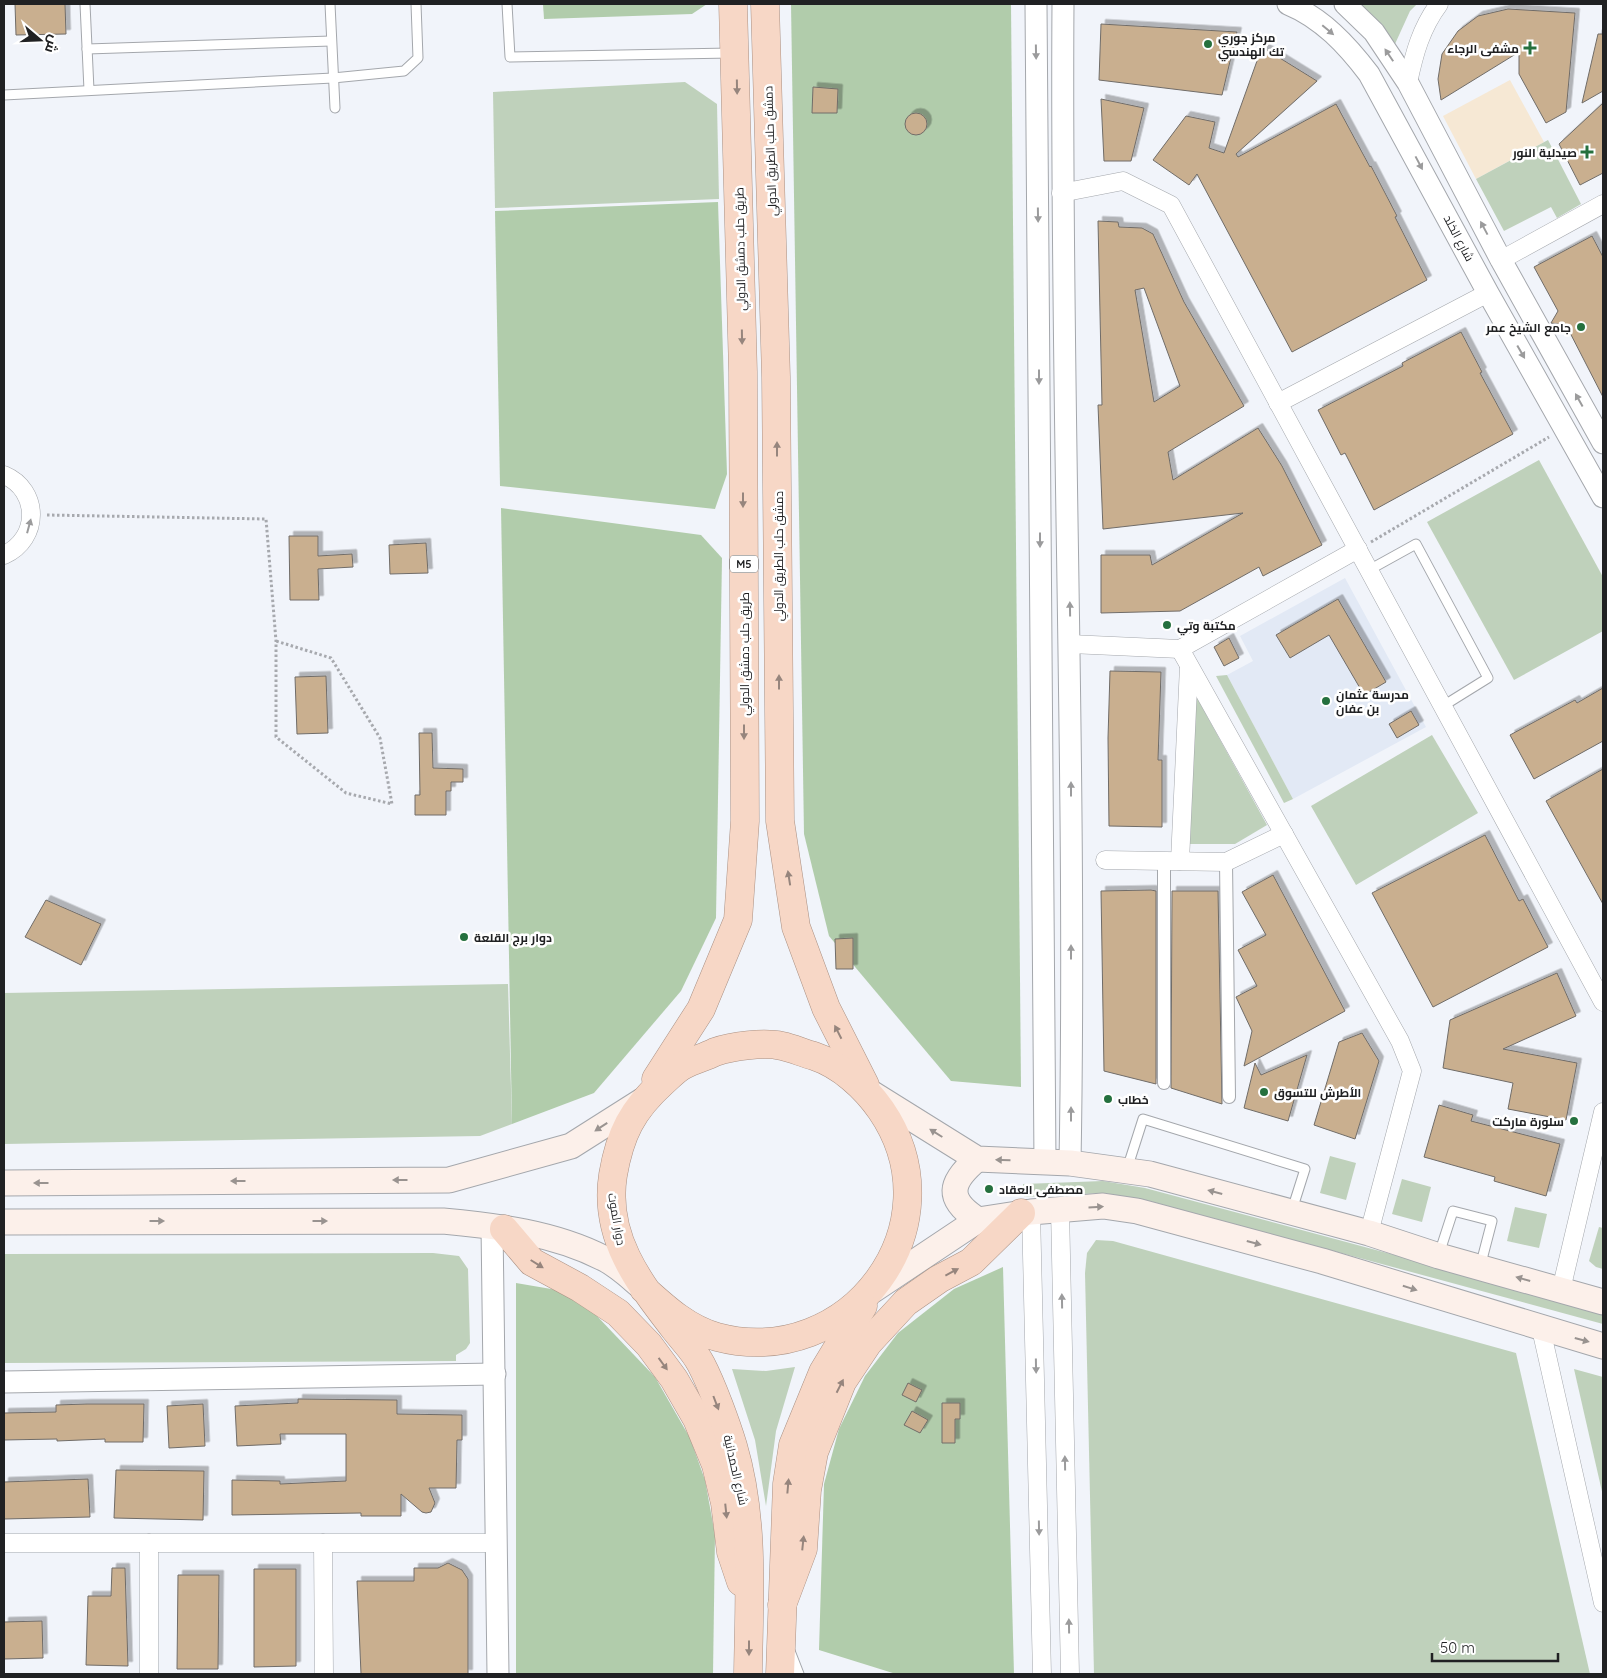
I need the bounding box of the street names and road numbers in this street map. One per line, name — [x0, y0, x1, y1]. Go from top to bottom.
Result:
street label: دمشق حلب الطريق الدولي — [760, 85, 783, 216]
street label: طريق حلب دمشق الدولي — [731, 187, 752, 311]
street label: شارع الخلد — [1440, 212, 1477, 264]
street label: دمشق حلب الطريق الدولي — [771, 491, 789, 621]
road number: M5 — [730, 556, 758, 572]
street label: طريق حلب دمشق الدولي — [737, 592, 755, 716]
street label: دوار الموت — [605, 1192, 629, 1247]
street label: شارع الحمدانية — [720, 1433, 751, 1507]

